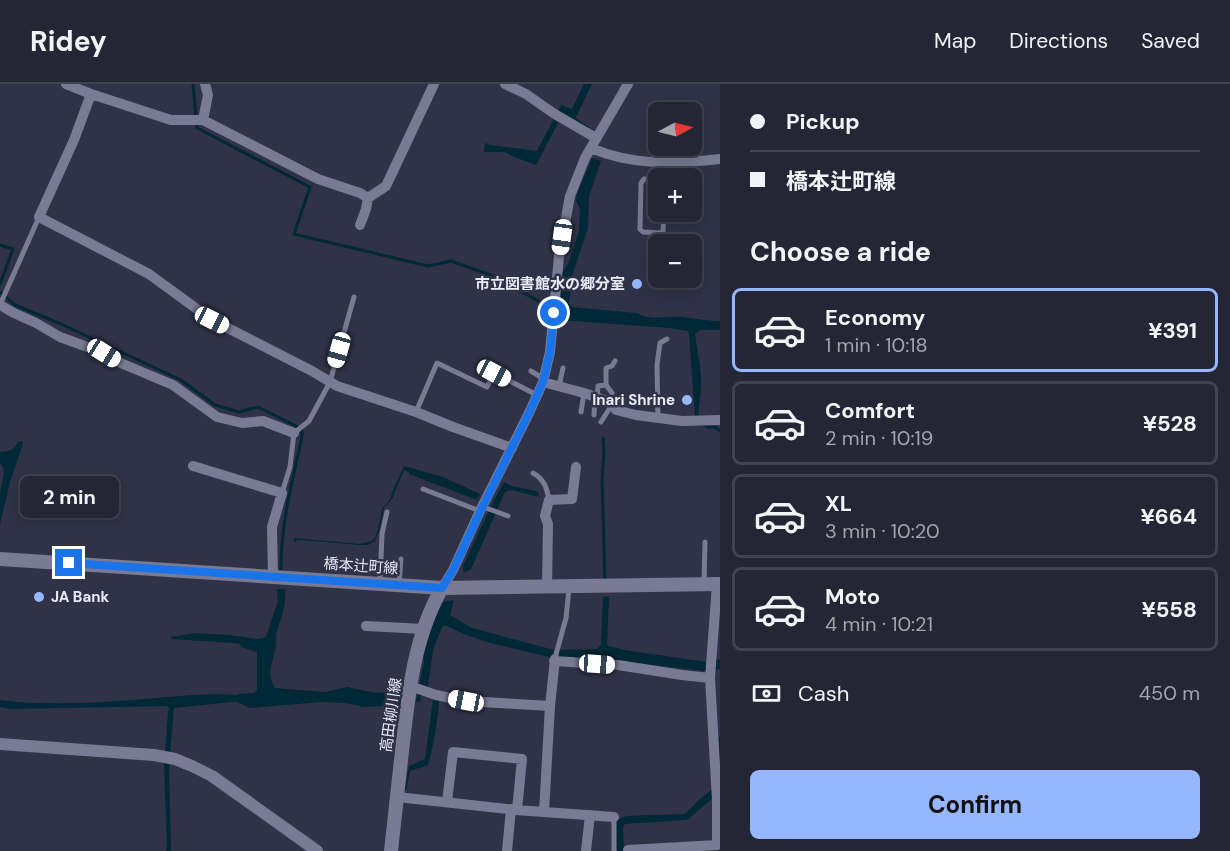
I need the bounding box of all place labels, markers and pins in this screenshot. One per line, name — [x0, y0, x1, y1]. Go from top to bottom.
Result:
place label: 市立図書館水の郷分室 — [475, 274, 625, 294]
marker: 市立図書館水の郷分室 — [630, 277, 644, 291]
place label: Inari Shrine — [592, 390, 675, 410]
marker: Inari Shrine — [680, 393, 694, 407]
place label: JA Bank — [51, 587, 109, 607]
marker: JA Bank — [32, 590, 46, 604]

